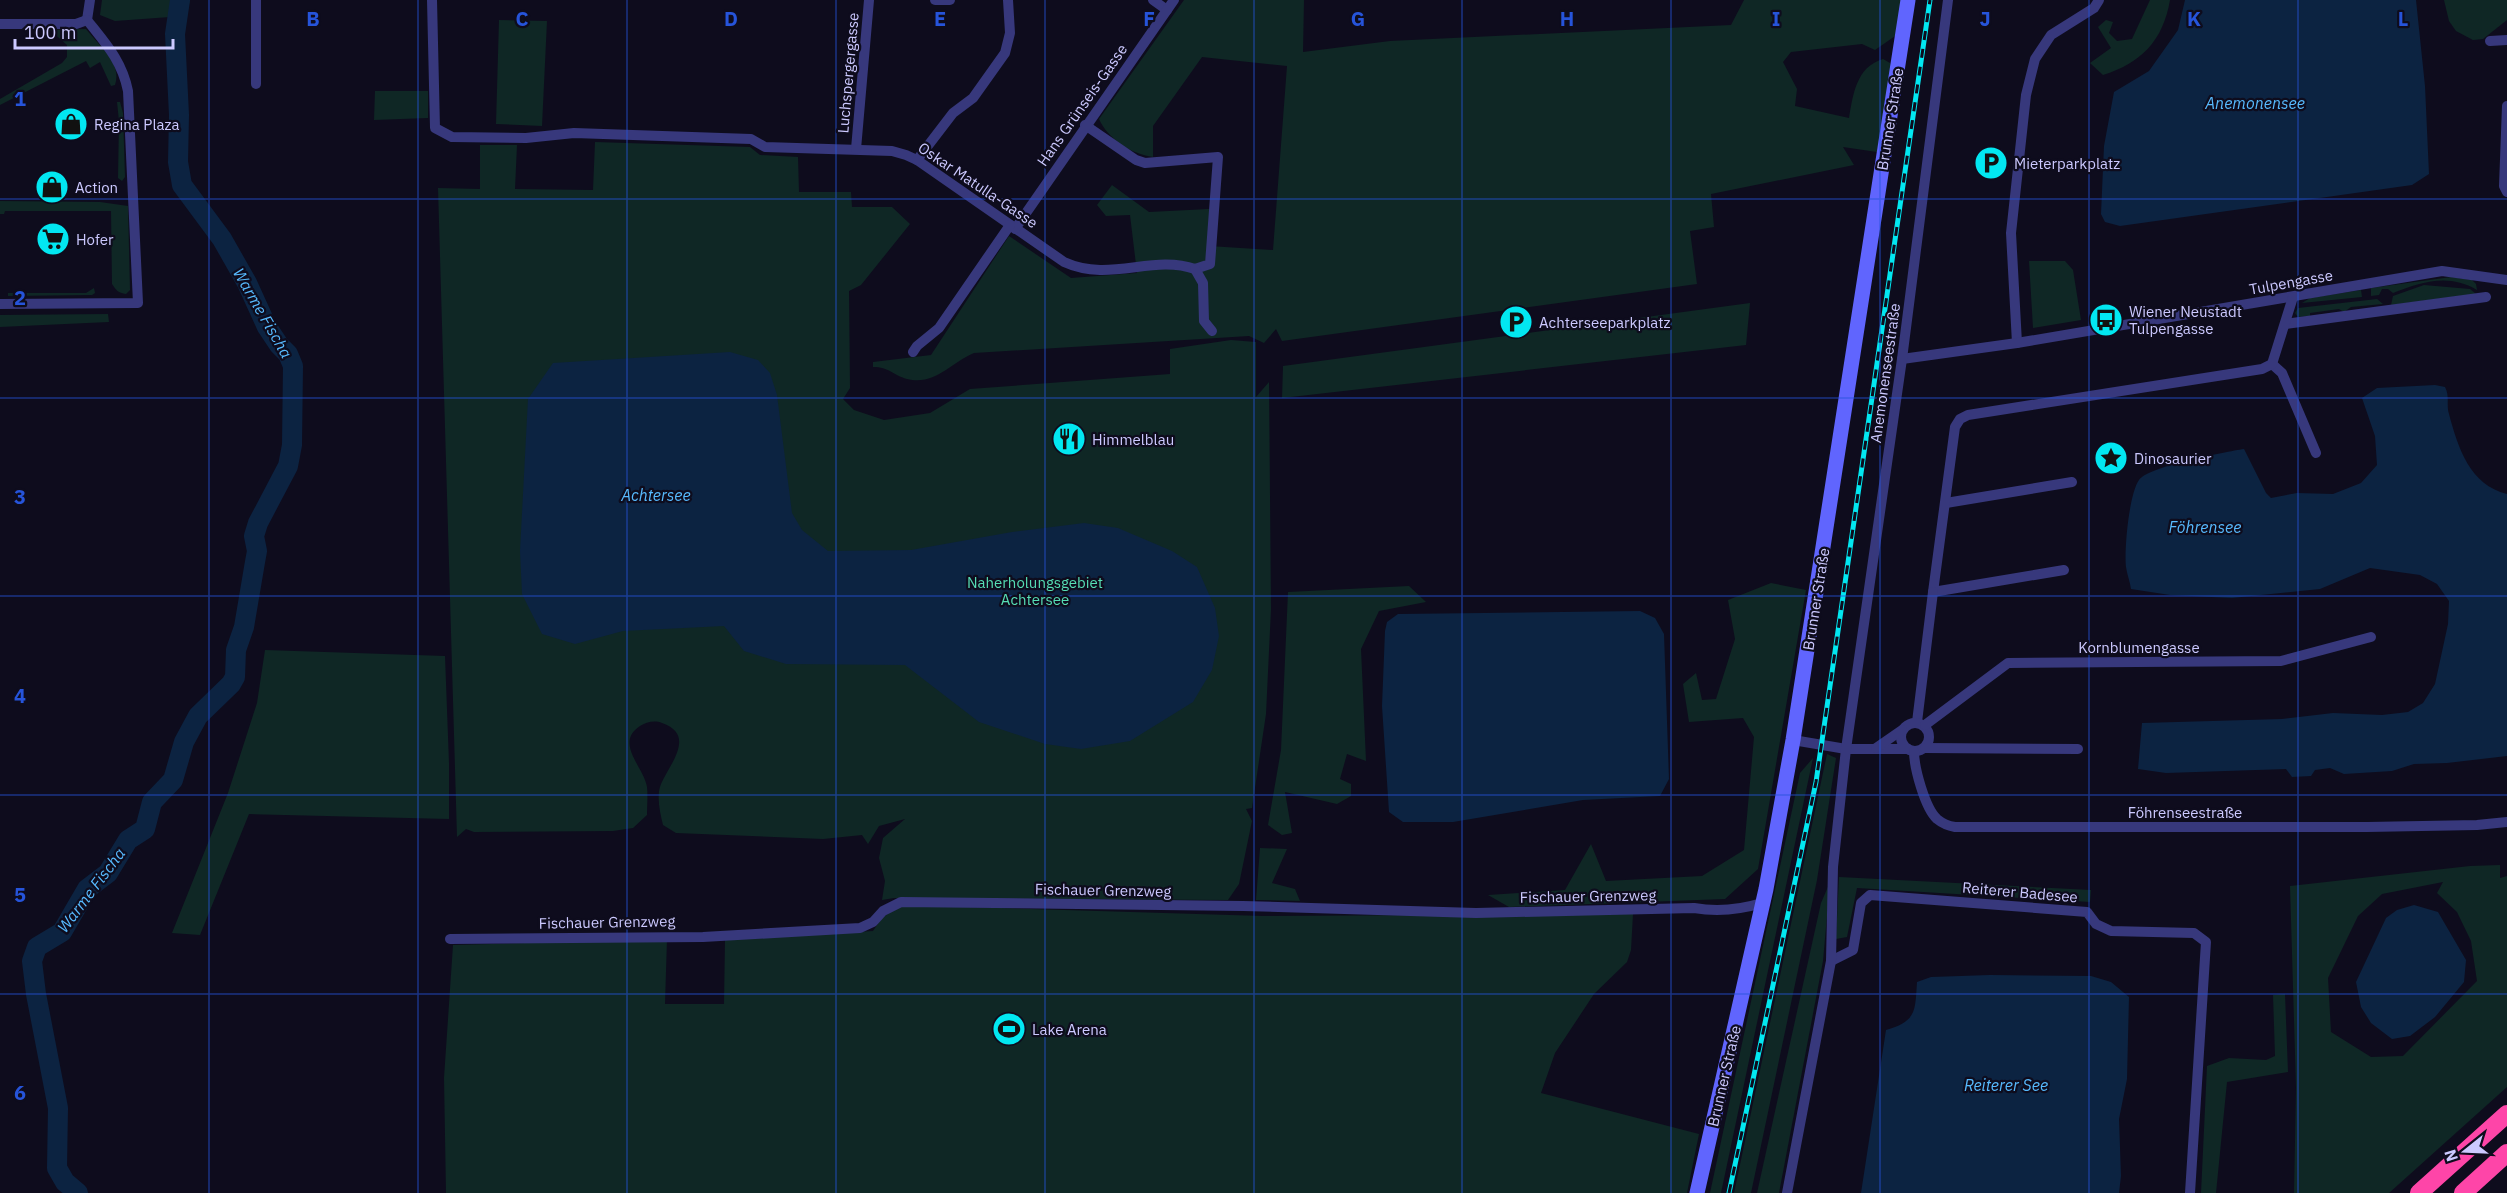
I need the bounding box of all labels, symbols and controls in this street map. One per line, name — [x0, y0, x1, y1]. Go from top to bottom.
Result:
text: B — [306, 5, 320, 32]
text: C — [515, 5, 529, 32]
text: D — [724, 5, 738, 32]
text: E — [934, 5, 946, 32]
text: F — [1143, 5, 1155, 32]
text: G — [1351, 5, 1365, 32]
text: H — [1560, 5, 1574, 32]
text: I — [1772, 5, 1780, 32]
text: J — [1979, 5, 1991, 32]
text: K — [2187, 5, 2201, 32]
text: L — [2398, 5, 2408, 32]
scale bar — [15, 12, 172, 50]
street label: Luchspergergasse — [833, 12, 863, 134]
text: 100 m — [24, 21, 76, 44]
street label: Hans Grünseis-Gasse — [1033, 40, 1131, 170]
street label: Brunner Straße — [1873, 66, 1907, 172]
text: 1 — [14, 85, 26, 112]
water label: Anemonensee — [2204, 93, 2305, 113]
shop icon: Regina Plaza — [53, 106, 89, 142]
place label: Regina Plaza — [94, 115, 180, 134]
street label: Oskar Matulla-Gasse — [915, 138, 1041, 232]
parking icon: Mieterparkplatz — [1973, 145, 2009, 181]
place label: Mieterparkplatz — [2014, 154, 2120, 173]
shop icon: Action — [34, 169, 70, 205]
place label: Action — [75, 178, 118, 197]
supermarket icon: Hofer — [35, 221, 71, 257]
place label: Hofer — [76, 230, 114, 249]
water label: Warme Fischa — [229, 264, 297, 362]
street label: Tulpengasse — [2248, 265, 2334, 299]
text: 2 — [14, 284, 26, 311]
street label: Anemonenseestraße — [1866, 302, 1904, 444]
bus stop icon: Wiener Neustadt Tulpengasse — [2088, 302, 2124, 338]
place label: Wiener Neustadt Tulpengasse — [2129, 302, 2242, 338]
parking icon: Achterseeparkplatz — [1498, 304, 1534, 340]
place label: Achterseeparkplatz — [1539, 313, 1671, 332]
restaurant icon: Himmelblau — [1051, 421, 1087, 457]
place label: Himmelblau — [1092, 430, 1174, 449]
place icon: Dinosaurier — [2093, 440, 2129, 476]
place label: Dinosaurier — [2134, 449, 2212, 468]
text: 3 — [14, 483, 26, 510]
water label: Achtersee — [620, 485, 691, 505]
water label: Föhrensee — [2169, 517, 2241, 537]
street label: Brunner Straße — [1799, 546, 1833, 652]
park label: Naherholungsgebiet Achtersee — [967, 573, 1103, 609]
street label: Kornblumengasse — [2078, 638, 2200, 657]
text: 4 — [14, 682, 26, 709]
street label: Föhrenseestraße — [2128, 803, 2242, 822]
water label: Warme Fischa — [53, 844, 129, 936]
street label: Reiterer Badesee — [1961, 877, 2079, 907]
street label: Fischauer Grenzweg — [1035, 879, 1171, 901]
text: 5 — [14, 881, 26, 908]
street label: Fischauer Grenzweg — [1520, 885, 1656, 907]
street label: Fischauer Grenzweg — [539, 911, 675, 933]
sports icon: Lake Arena — [991, 1011, 1027, 1047]
place label: Lake Arena — [1032, 1020, 1107, 1039]
street label: Brunner Straße — [1703, 1023, 1745, 1129]
water label: Reiterer See — [1964, 1075, 2048, 1095]
text: 6 — [14, 1079, 26, 1106]
north arrow — [2435, 1121, 2495, 1181]
text: N — [2439, 1147, 2462, 1164]

